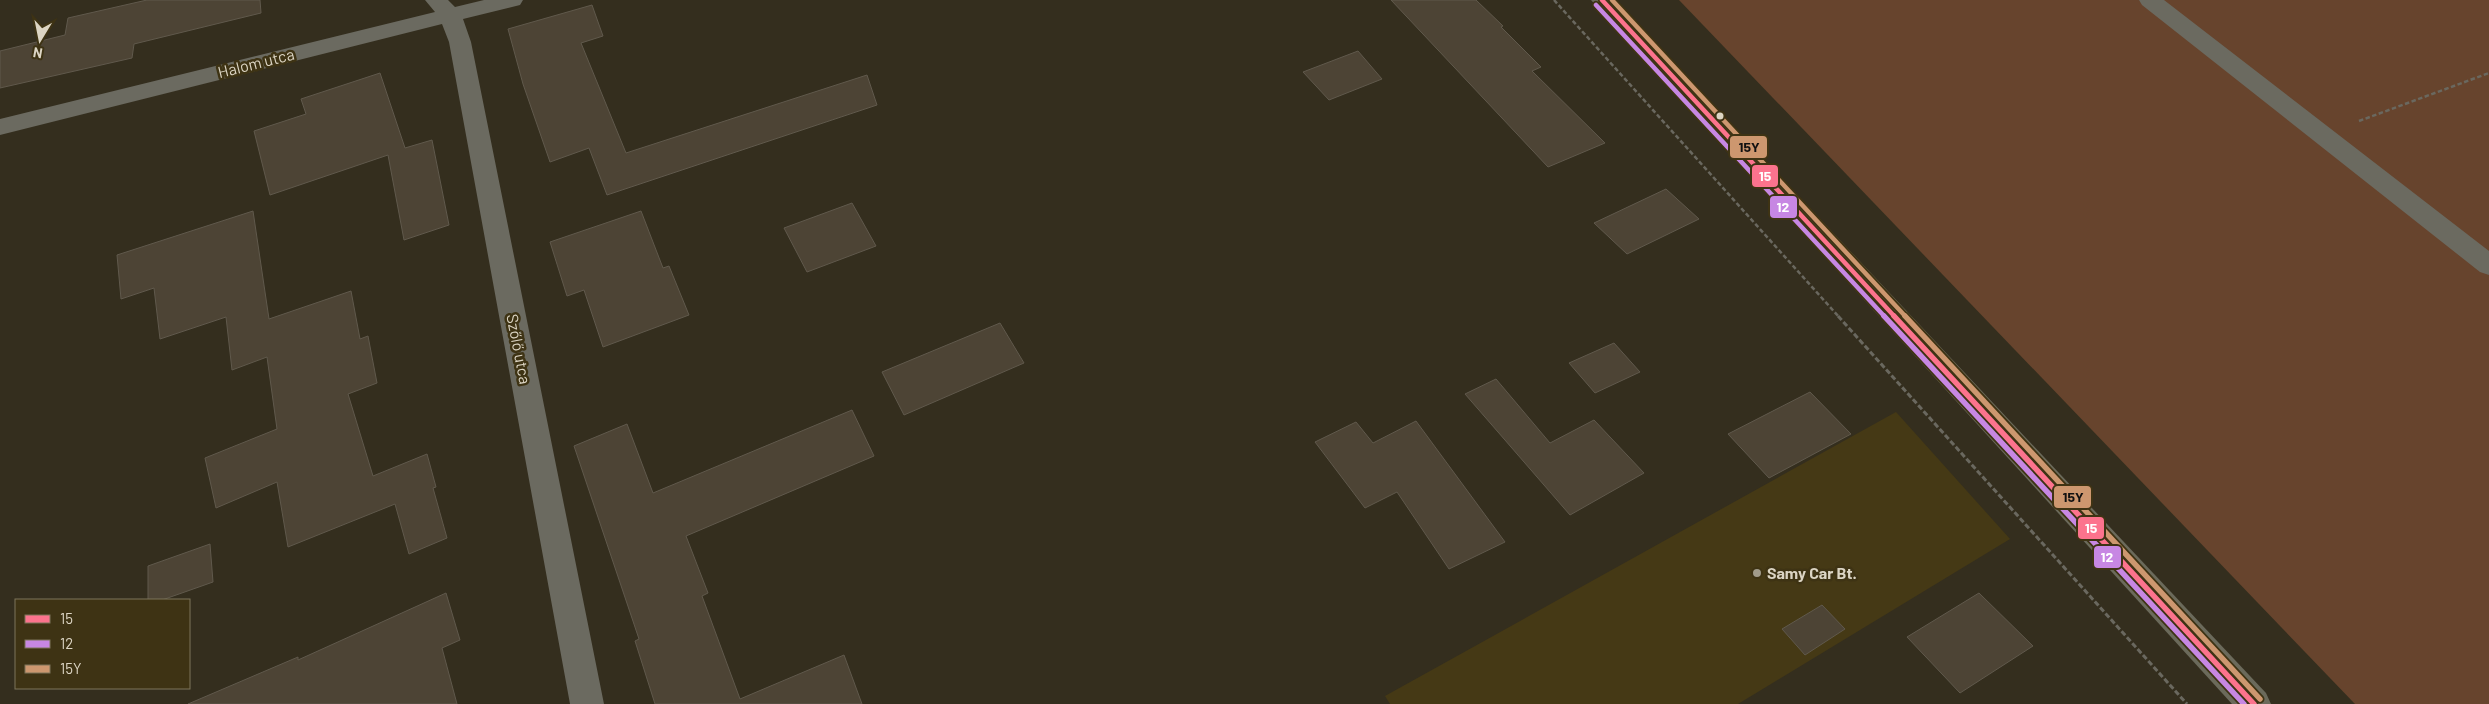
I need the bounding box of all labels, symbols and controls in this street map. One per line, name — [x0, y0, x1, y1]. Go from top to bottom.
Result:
north arrow — [15, 15, 65, 65]
text: N — [32, 44, 44, 62]
street label: Halom utca — [216, 44, 296, 81]
unlabelled marker — [1715, 111, 1725, 121]
line badge: 15Y — [1729, 135, 1768, 159]
text: 15Y — [1738, 138, 1760, 155]
line badge: 15 — [1751, 164, 1779, 188]
text: 15 — [1759, 167, 1772, 184]
line badge: 12 — [1769, 195, 1798, 219]
text: 12 — [1777, 198, 1790, 215]
street label: Szőlő utca — [503, 312, 536, 386]
line badge: 15Y — [2053, 485, 2092, 509]
text: 15Y — [2062, 488, 2084, 505]
line badge: 15 — [2077, 516, 2105, 540]
text: 15 — [2085, 519, 2098, 536]
line badge: 12 — [2093, 545, 2122, 569]
text: 12 — [2101, 548, 2114, 565]
place label: Samy Car Bt. — [1767, 563, 1857, 582]
marker: Samy Car Bt. — [1751, 567, 1763, 579]
legend — [15, 599, 190, 689]
text: 15 — [60, 609, 73, 627]
text: 12 — [60, 634, 73, 652]
text: 15Y — [60, 659, 81, 677]

